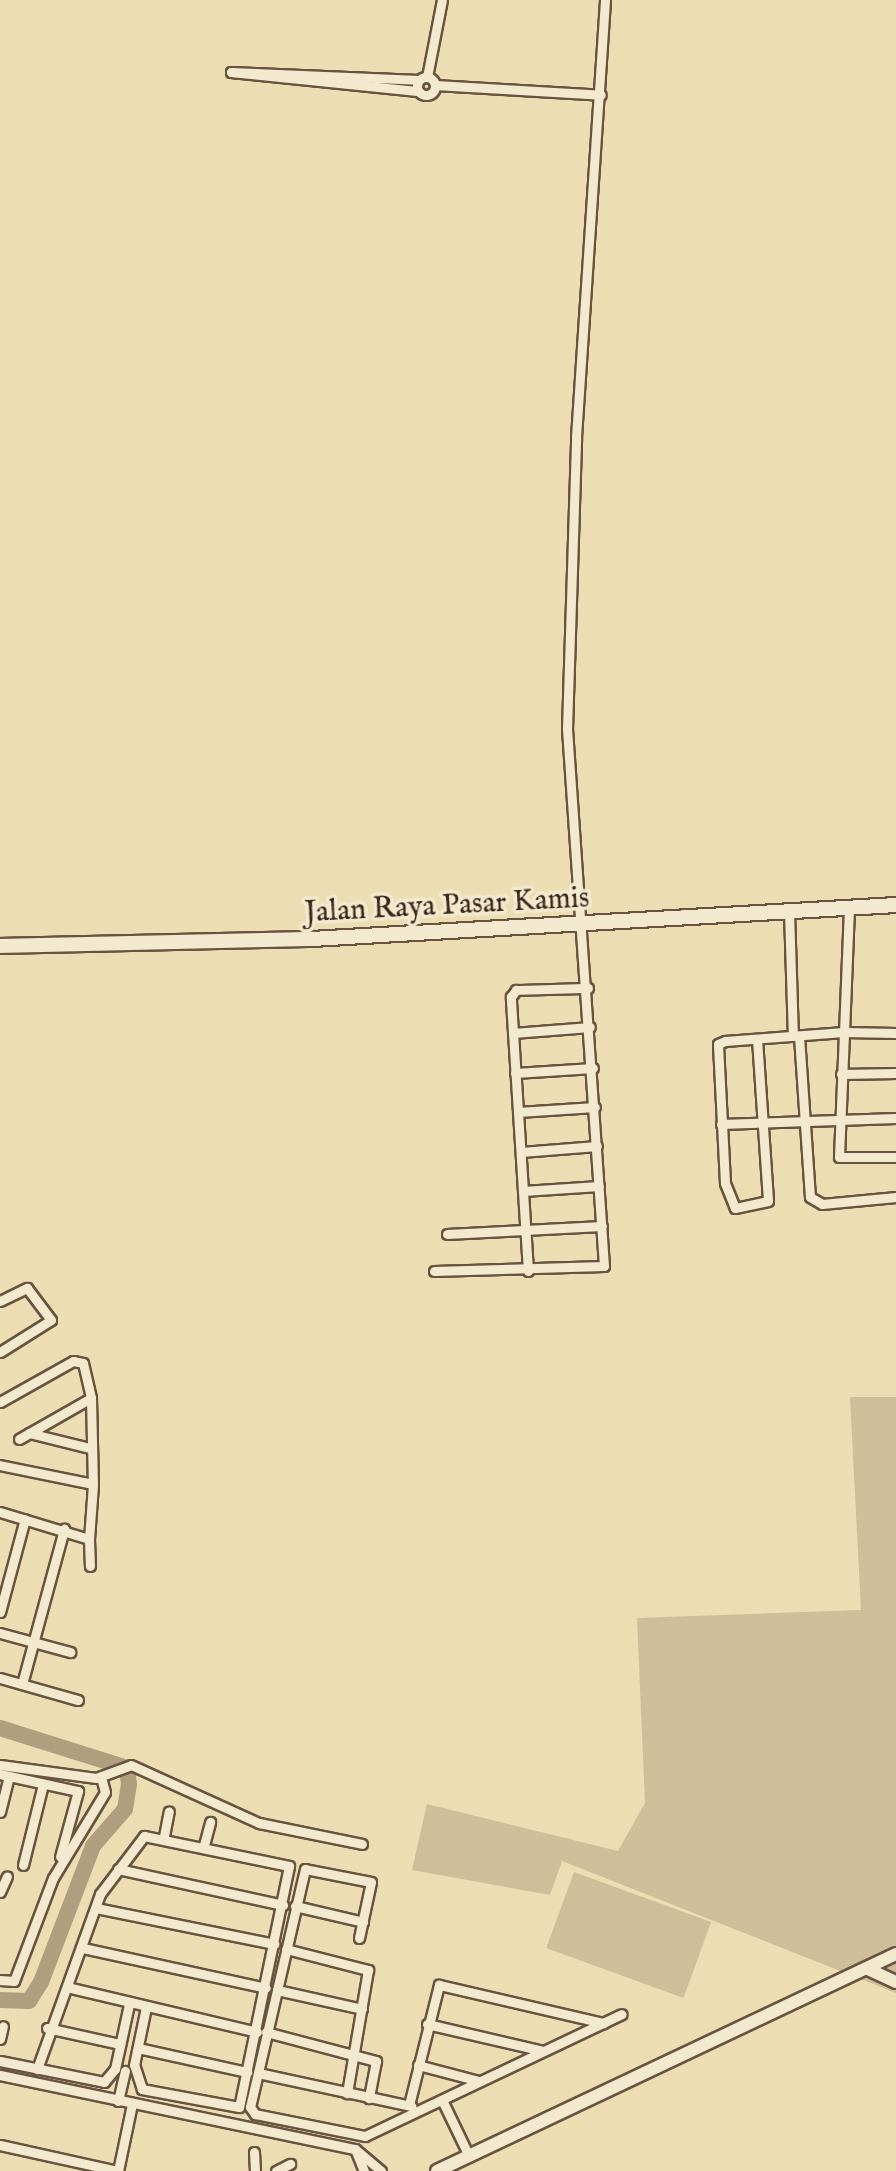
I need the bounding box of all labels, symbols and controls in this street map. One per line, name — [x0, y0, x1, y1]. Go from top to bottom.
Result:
street label: Jalan Raya Pasar Kamis — [304, 881, 590, 931]

